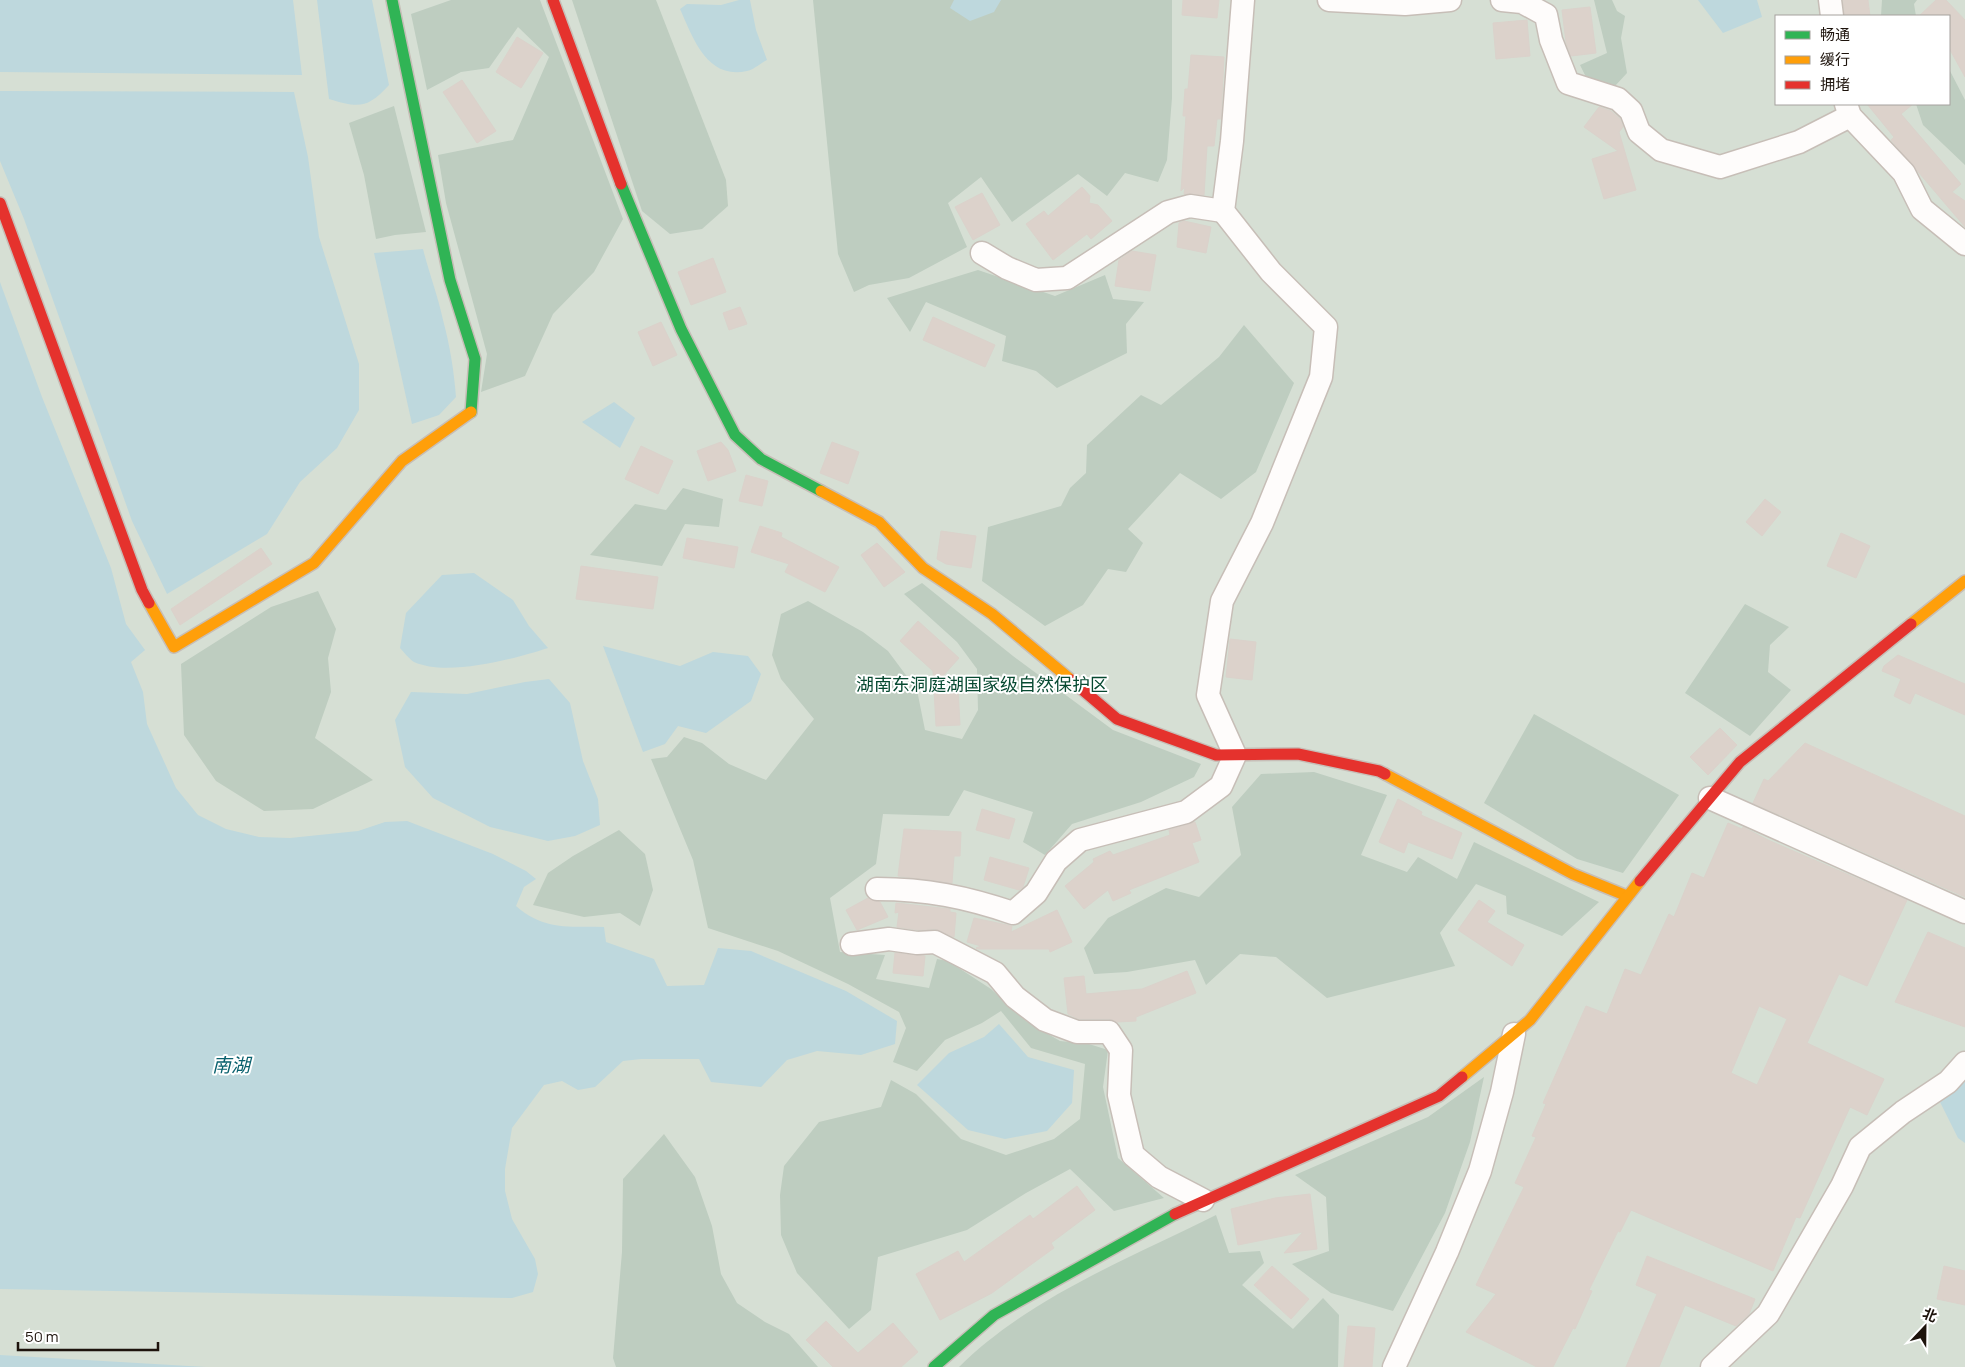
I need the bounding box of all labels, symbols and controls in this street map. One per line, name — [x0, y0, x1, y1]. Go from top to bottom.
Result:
legend — [1775, 15, 1950, 105]
text: 畅通 — [1820, 24, 1850, 45]
text: 缓行 — [1820, 49, 1850, 70]
text: 拥堵 — [1820, 74, 1850, 95]
park label: 湖南东洞庭湖国家级自然保护区 — [856, 672, 1108, 696]
water label: 南湖 — [212, 1052, 253, 1078]
north arrow — [1900, 1302, 1950, 1352]
text: 北 — [1920, 1303, 1940, 1326]
scale bar — [18, 1320, 158, 1352]
text: 50 m — [25, 1326, 59, 1347]

